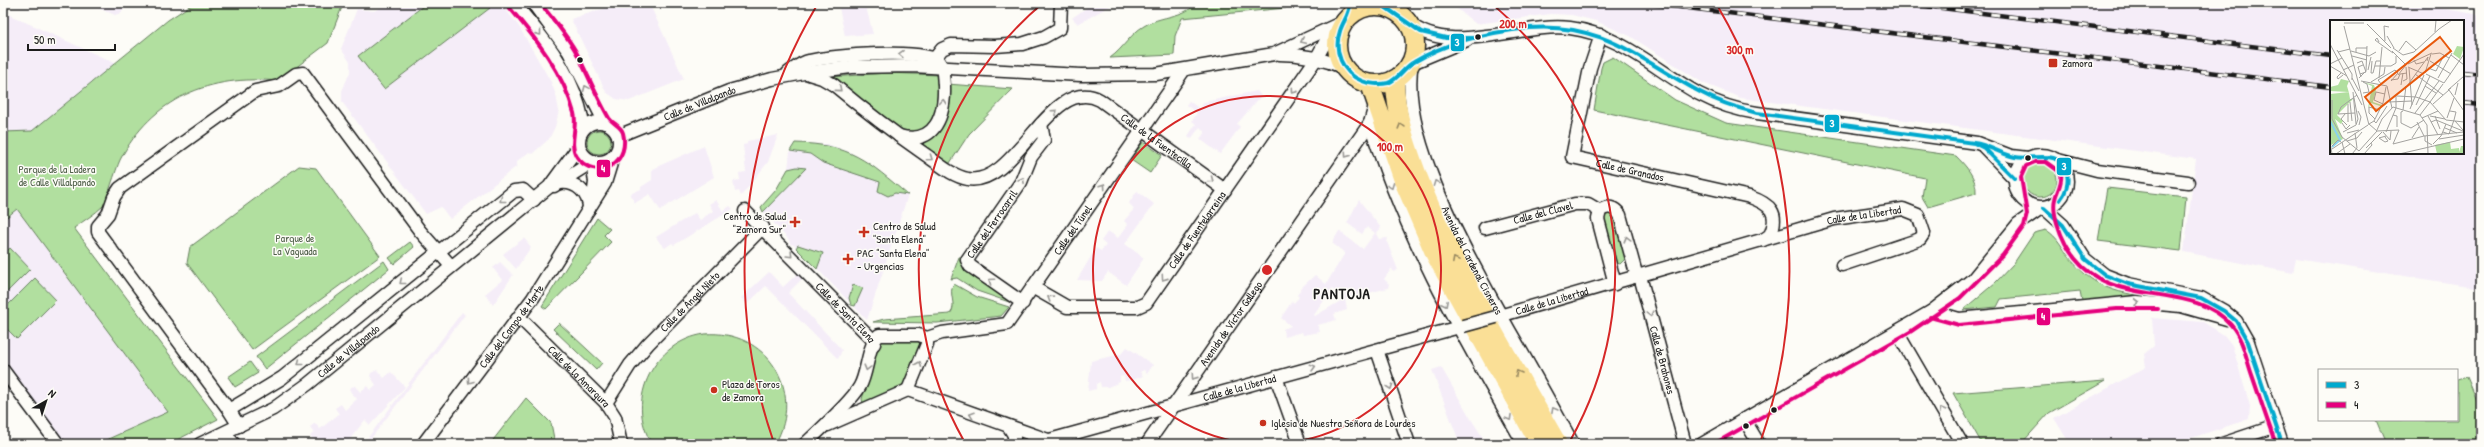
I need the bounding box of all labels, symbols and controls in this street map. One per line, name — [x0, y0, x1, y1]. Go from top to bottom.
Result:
text: 200 m — [1499, 15, 1527, 32]
inset map — [2330, 20, 2464, 154]
scale bar — [28, 26, 115, 52]
one-way arrow — [535, 28, 542, 36]
text: 50 m — [34, 31, 55, 48]
unlabelled marker — [1473, 32, 1483, 42]
line badge: 3 — [1450, 33, 1465, 52]
text: 3 — [1455, 35, 1460, 49]
one-way arrow — [1300, 37, 1307, 45]
text: 300 m — [1726, 41, 1754, 58]
one-way arrow — [898, 50, 904, 58]
unlabelled marker — [575, 55, 585, 65]
place label: Zamora — [2062, 56, 2093, 70]
marker: Zamora — [2047, 57, 2059, 69]
street label: Calle de Villalpando — [661, 82, 738, 124]
one-way arrow — [583, 85, 591, 93]
one-way arrow — [834, 85, 841, 92]
one-way arrow — [1291, 87, 1299, 94]
one-way arrow — [939, 99, 948, 105]
one-way arrow — [1050, 109, 1058, 116]
street label: Calle de la Fuentecilla — [1118, 110, 1196, 172]
line badge: 3 — [1824, 114, 1840, 133]
text: 3 — [1830, 116, 1835, 130]
one-way arrow — [1397, 123, 1406, 130]
text: 100 m — [1377, 138, 1403, 155]
one-way arrow — [1344, 151, 1352, 158]
one-way arrow — [925, 153, 932, 160]
unlabelled marker — [2023, 153, 2033, 163]
street label: Calle de Granados — [1595, 156, 1665, 184]
line badge: 3 — [2056, 157, 2072, 176]
line badge: 4 — [596, 159, 611, 178]
text: 3 — [2062, 159, 2067, 173]
text: 4 — [601, 161, 605, 175]
park label: Parque de la Ladera de Calle Villalpando — [19, 162, 96, 189]
one-way arrow — [1207, 175, 1214, 182]
one-way arrow — [1017, 177, 1024, 184]
one-way arrow — [1432, 180, 1440, 187]
one-way arrow — [1098, 183, 1106, 190]
one-way arrow — [1387, 183, 1395, 190]
street label: Calle del Ferrocarril — [963, 187, 1020, 261]
street label: Calle de Fuentelarreina — [1165, 188, 1229, 271]
one-way arrow — [500, 195, 507, 202]
street label: Calle del Clavel — [1512, 198, 1574, 227]
street label: Calle del Túnel — [1050, 202, 1095, 258]
street label: Calle de la Libertad — [1825, 202, 1903, 228]
street label: Avenida del Cardenal Cisneros — [1438, 204, 1506, 317]
place label: Centro de Salud "Zamora Sur" — [723, 209, 787, 236]
marker: Centro de Salud "Zamora Sur" — [789, 216, 801, 228]
place label: Centro de Salud "Santa Elena" — [873, 219, 936, 246]
marker: Centro de Salud "Santa Elena" — [858, 226, 870, 238]
park label: Parque de La Vaguada — [273, 231, 318, 258]
one-way arrow — [1623, 236, 1632, 243]
place label: PAC "Santa Elena" - Urgencias — [857, 246, 929, 273]
one-way arrow — [785, 250, 793, 258]
marker: PAC "Santa Elena" - Urgencias — [842, 253, 854, 265]
one-way arrow — [1453, 256, 1460, 264]
centre of rings — [1260, 263, 1274, 277]
street label: Calle de Ángel Nieto — [657, 268, 723, 335]
one-way arrow — [1162, 274, 1169, 281]
one-way arrow — [399, 277, 406, 284]
street label: Avenida de Víctor Gallego — [1197, 278, 1265, 368]
street label: Calle de Santa Elena — [813, 279, 879, 345]
one-way arrow — [989, 279, 996, 286]
street label: Calle del Campo de Marte — [476, 282, 547, 371]
district label: PANTOJA — [1313, 283, 1371, 304]
street label: Calle de la Libertad — [1514, 283, 1590, 318]
one-way arrow — [1047, 296, 1054, 303]
one-way arrow — [2134, 298, 2140, 306]
one-way arrow — [1440, 300, 1448, 308]
line badge: 4 — [2036, 307, 2051, 326]
text: 4 — [2041, 309, 2045, 323]
one-way arrow — [1645, 310, 1654, 317]
street label: Calle de Villalpando — [314, 321, 383, 381]
street label: Calle de Brahones — [1647, 324, 1678, 396]
street label: Calle de la Amargura — [545, 342, 614, 410]
one-way arrow — [297, 358, 304, 365]
one-way arrow — [914, 361, 922, 368]
one-way arrow — [1309, 363, 1316, 372]
one-way arrow — [863, 364, 872, 371]
legend — [2318, 369, 2458, 421]
one-way arrow — [1515, 370, 1523, 377]
street label: Calle de la Libertad — [1201, 371, 1278, 404]
one-way arrow — [1191, 373, 1199, 380]
text: 3 — [2354, 376, 2359, 393]
one-way arrow — [468, 377, 475, 384]
place label: Plaza de Toros de Zamora — [722, 377, 780, 404]
north arrow — [26, 381, 66, 421]
one-way arrow — [1385, 383, 1394, 390]
marker: Plaza de Toros de Zamora — [709, 385, 719, 395]
text: N — [46, 386, 59, 401]
text: 4 — [2354, 396, 2359, 413]
unlabelled marker — [1769, 405, 1779, 415]
one-way arrow — [1551, 407, 1559, 414]
one-way arrow — [1940, 407, 1947, 414]
one-way arrow — [969, 411, 976, 419]
one-way arrow — [1505, 413, 1512, 421]
place label: Iglesia de Nuestra Señora de Lourdes — [1271, 416, 1415, 430]
marker: Iglesia de Nuestra Señora de Lourdes — [1258, 418, 1268, 428]
unlabelled marker — [1741, 421, 1751, 431]

